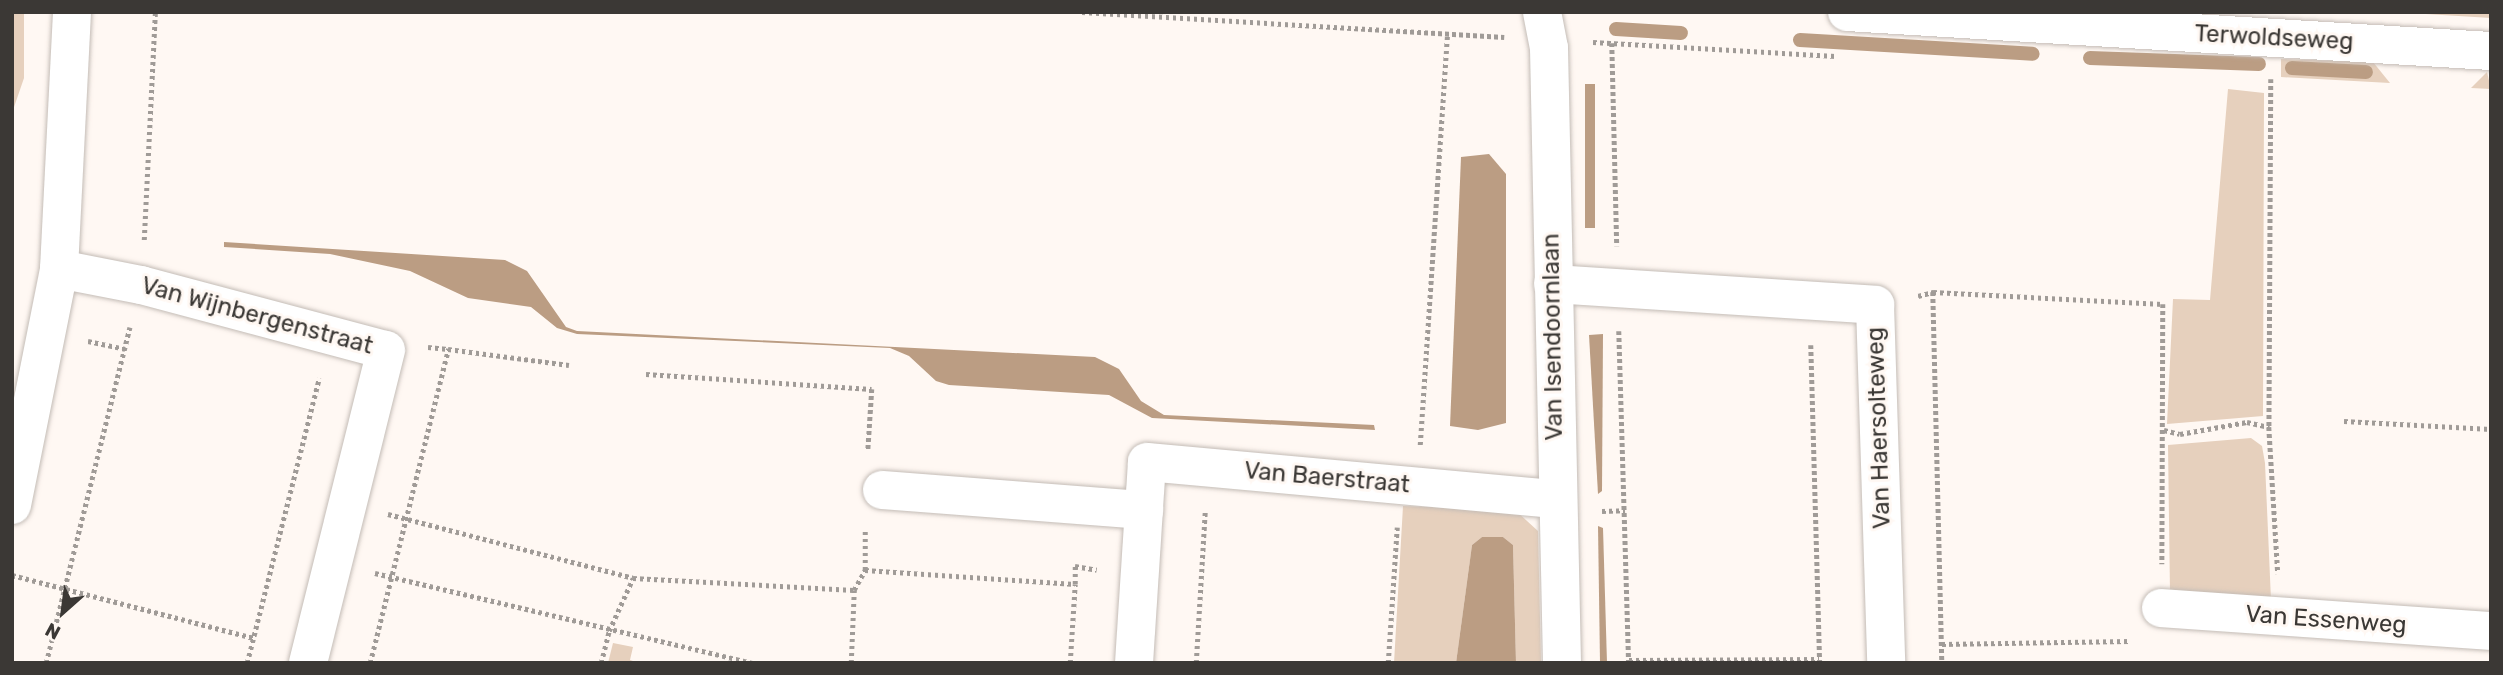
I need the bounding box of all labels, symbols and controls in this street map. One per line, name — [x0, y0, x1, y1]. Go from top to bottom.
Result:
street label: Terwoldseweg — [2194, 19, 2354, 57]
street label: Van Isendoornlaan — [1537, 233, 1569, 441]
street label: Van Wijnbergenstraat — [138, 271, 376, 361]
street label: Van Haersolteweg — [1861, 327, 1897, 529]
street label: Van Baerstraat — [1243, 456, 1411, 500]
north arrow — [28, 577, 98, 647]
street label: Van Essenweg — [2244, 600, 2408, 640]
text: N — [41, 618, 64, 644]

